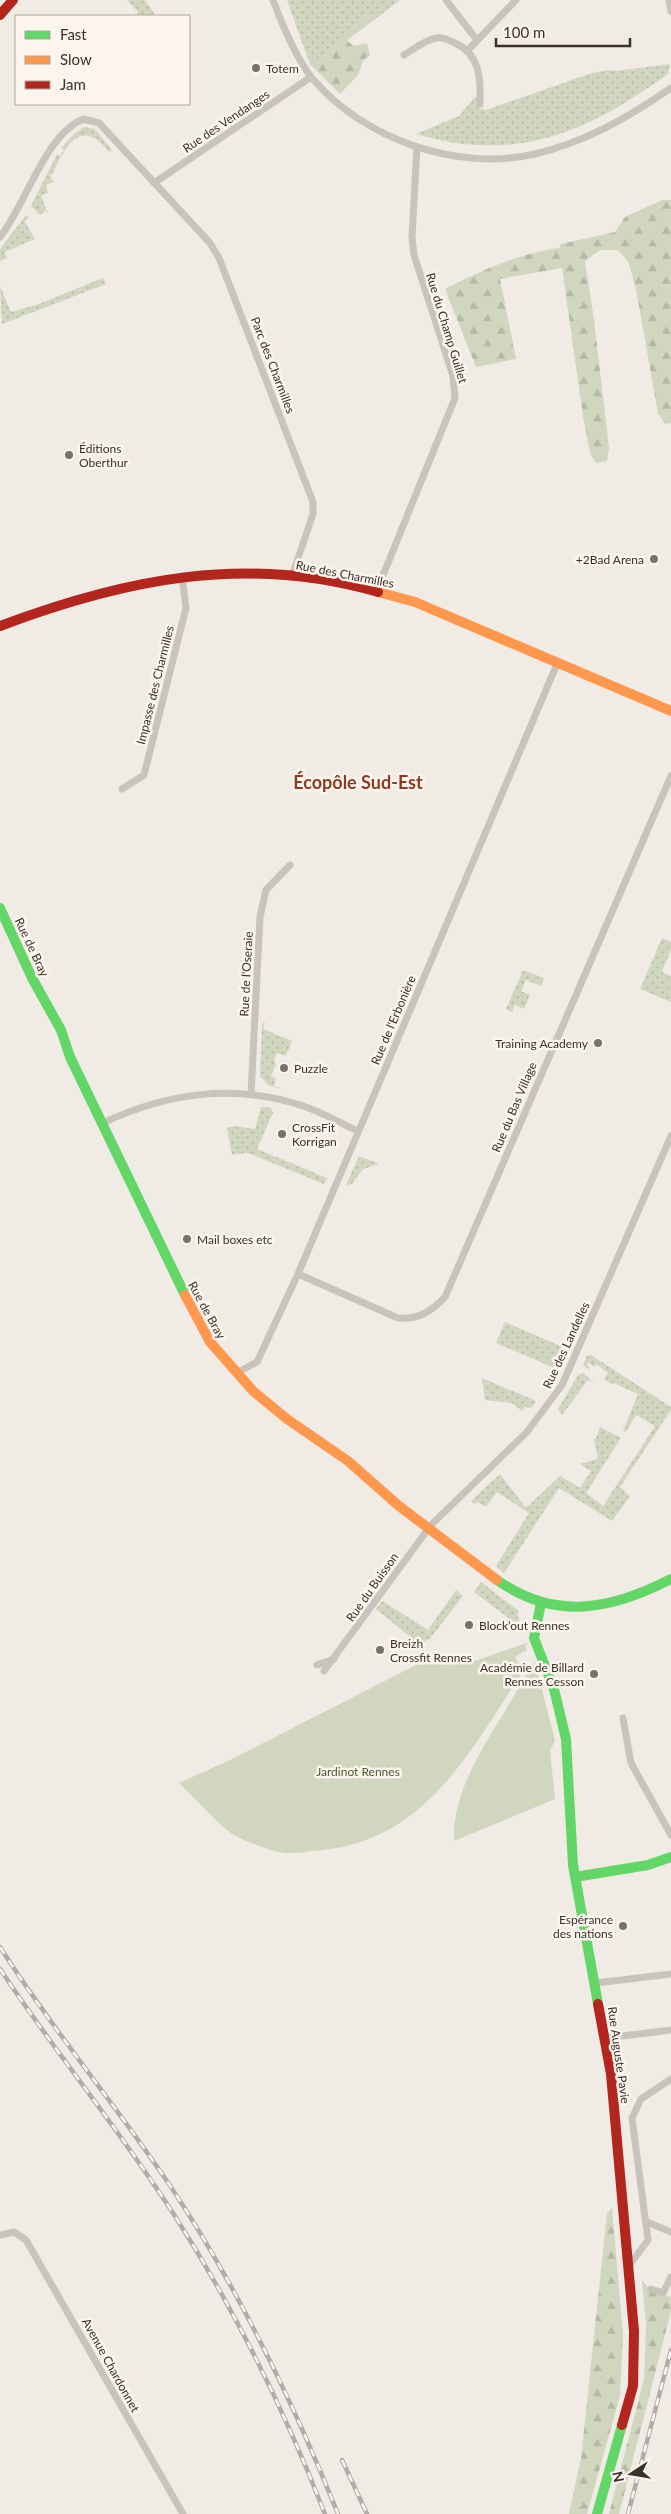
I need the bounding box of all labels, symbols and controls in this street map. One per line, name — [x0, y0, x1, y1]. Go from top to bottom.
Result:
legend — [15, 15, 190, 105]
scale bar — [496, 15, 630, 47]
text: 100 m — [503, 23, 545, 41]
text: Fast — [60, 25, 87, 43]
text: Slow — [60, 50, 92, 68]
place label: Totem — [266, 61, 299, 76]
marker: Totem — [250, 62, 262, 74]
text: Jam — [60, 75, 86, 93]
street label: Rue des Vendanges — [180, 86, 272, 156]
street label: Rue du Champ Guillet — [423, 271, 471, 386]
street label: Parc des Charmilles — [248, 315, 298, 415]
place label: Éditions Oberthur — [79, 441, 129, 470]
marker: Éditions Oberthur — [63, 449, 75, 461]
place label: +2Bad Arena — [576, 552, 644, 567]
marker: +2Bad Arena — [648, 553, 660, 565]
street label: Rue des Charmilles — [295, 557, 395, 591]
street label: Impasse des Charmilles — [133, 624, 177, 746]
district label: Écopôle Sud-Est — [293, 771, 423, 793]
street label: Rue de Bray — [12, 915, 53, 980]
street label: Rue de l'Oseraie — [236, 931, 256, 1017]
street label: Rue de l'Erbonière — [367, 973, 419, 1067]
place label: Training Academy — [495, 1036, 589, 1051]
marker: Training Academy — [592, 1037, 604, 1049]
street label: Rue du Bas Village — [488, 1060, 540, 1154]
place label: Puzzle — [294, 1061, 328, 1076]
marker: Puzzle — [278, 1062, 290, 1074]
place label: CrossFit Korrigan — [292, 1120, 337, 1149]
marker: CrossFit Korrigan — [276, 1128, 288, 1140]
place label: Mail boxes etc — [197, 1232, 273, 1247]
marker: Mail boxes etc — [181, 1233, 193, 1245]
street label: Rue de Bray — [185, 1279, 229, 1342]
street label: Rue des Landelles — [539, 1299, 593, 1391]
street label: Rue du Buisson — [343, 1550, 401, 1624]
place label: Block’out Rennes — [479, 1618, 570, 1633]
marker: Block’out Rennes — [463, 1619, 475, 1631]
place label: Breizh Crossfit Rennes — [390, 1636, 472, 1665]
marker: Breizh Crossfit Rennes — [374, 1644, 386, 1656]
place label: Académie de Billard Rennes Cesson — [480, 1660, 584, 1689]
marker: Académie de Billard Rennes Cesson — [588, 1668, 600, 1680]
park label: Jardinot Rennes — [316, 1764, 400, 1779]
place label: Espérance des nations — [553, 1912, 613, 1941]
marker: Espérance des nations — [617, 1920, 629, 1932]
street label: Rue Auguste Pavie — [605, 2006, 633, 2104]
street label: Avenue Chardonnet — [79, 2315, 143, 2415]
north arrow — [606, 2449, 656, 2499]
text: N — [608, 2470, 627, 2484]

